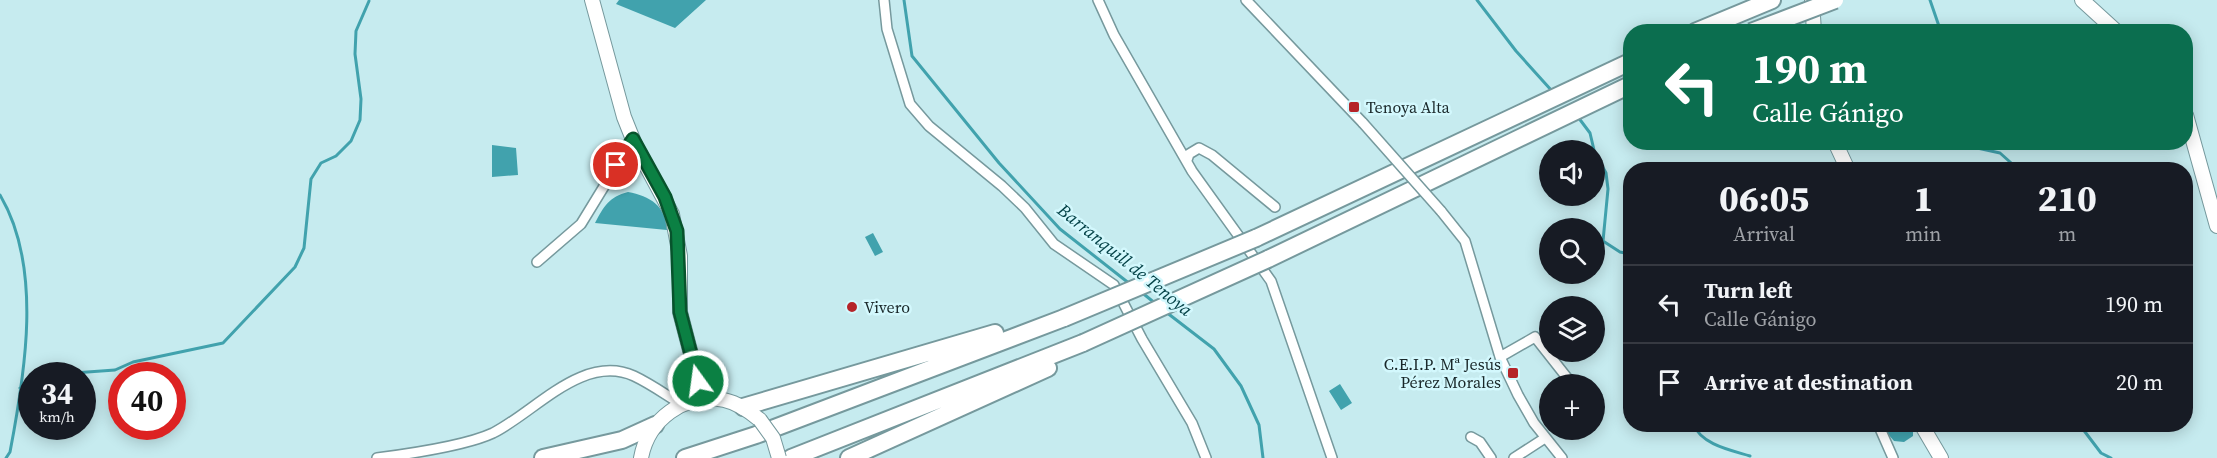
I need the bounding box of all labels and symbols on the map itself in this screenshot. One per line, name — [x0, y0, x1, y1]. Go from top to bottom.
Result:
place label: Tenoya Alta — [1366, 96, 1450, 118]
marker: Tenoya Alta — [1347, 100, 1361, 114]
pin — [590, 139, 641, 190]
water label: Barranquill de Tenoya — [1052, 197, 1198, 322]
place label: Vivero — [864, 296, 910, 318]
marker: Vivero — [845, 300, 859, 314]
position arrow — [666, 349, 730, 413]
place label: C.E.I.P. Mª Jesús Pérez Morales — [1384, 353, 1501, 393]
speed limit sign: 40 — [108, 362, 186, 440]
marker: C.E.I.P. Mª Jesús Pérez Morales — [1506, 366, 1520, 380]

